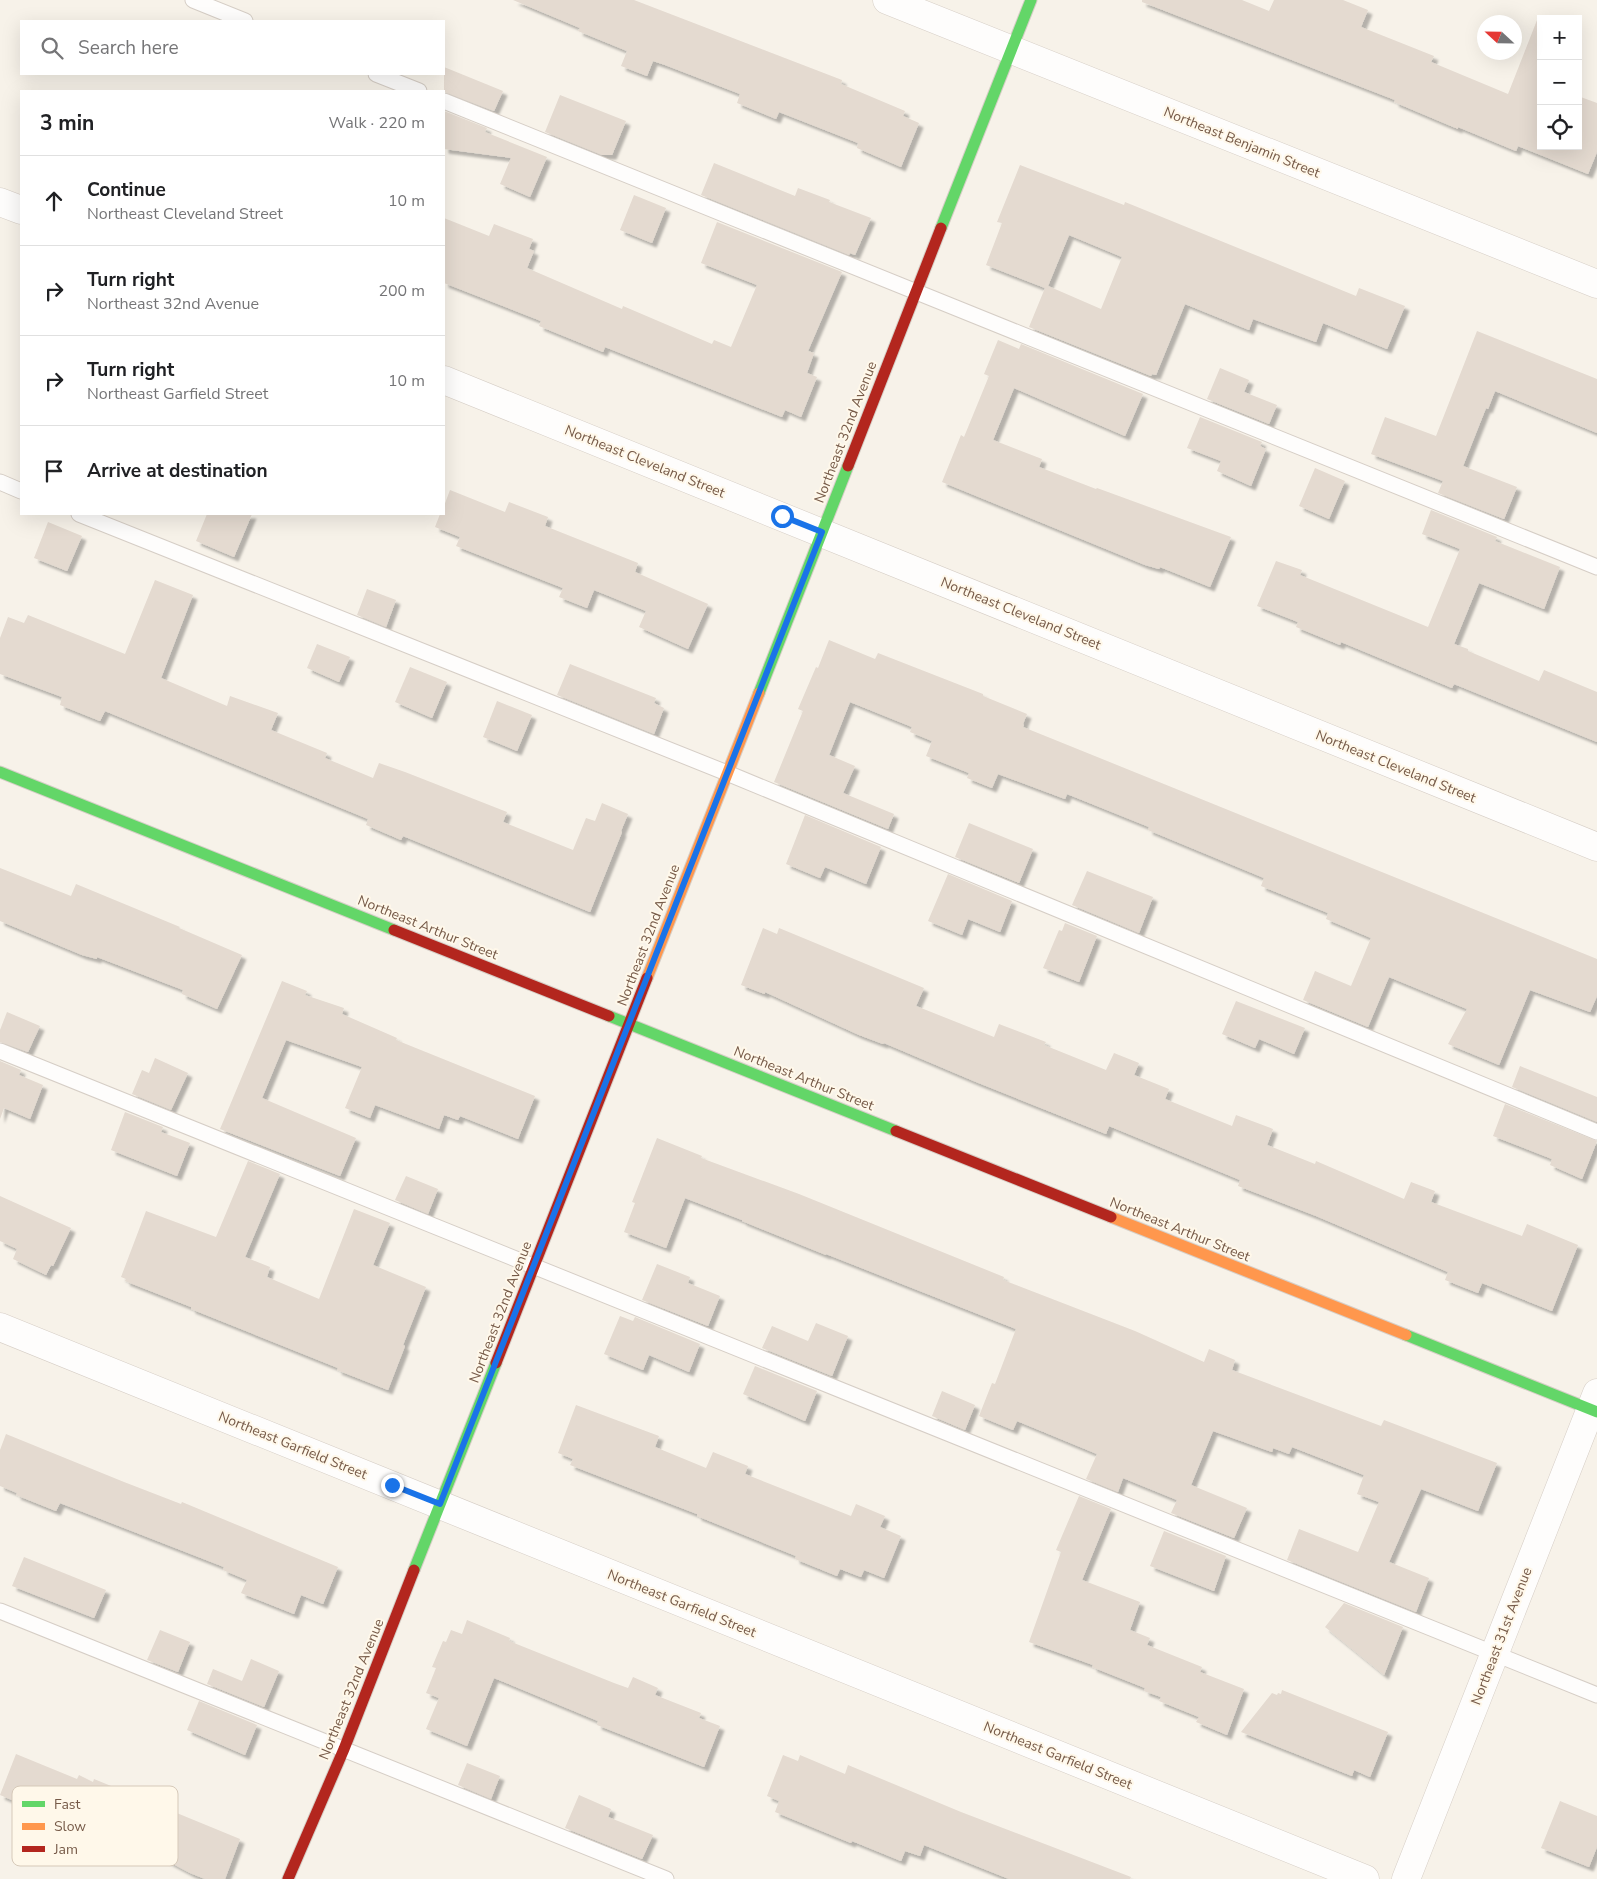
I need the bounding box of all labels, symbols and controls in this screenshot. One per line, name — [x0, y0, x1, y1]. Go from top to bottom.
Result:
north arrow — [1477, 15, 1522, 60]
map controls — [1537, 15, 1582, 150]
button: + — [1537, 15, 1582, 60]
search box — [20, 20, 445, 75]
icon: search — [38, 34, 66, 62]
text: Search here — [78, 35, 179, 61]
button: − — [1537, 60, 1582, 105]
street label: Northeast Benjamin Street — [1161, 102, 1323, 183]
button: locate — [1537, 105, 1582, 150]
text: 3 min — [40, 109, 94, 137]
text: Walk · 220 m — [329, 112, 425, 134]
text: Continue — [87, 177, 166, 203]
icon: ahead — [40, 187, 68, 215]
text: 10 m — [388, 190, 425, 212]
text: Northeast Cleveland Street — [87, 203, 283, 225]
text: Turn right — [87, 267, 174, 293]
icon: right — [40, 277, 68, 305]
text: 200 m — [378, 280, 425, 302]
text: Northeast 32nd Avenue — [87, 293, 259, 315]
text: Turn right — [87, 357, 174, 383]
street label: Northeast 32nd Avenue — [810, 358, 881, 506]
icon: right — [40, 367, 68, 395]
text: 10 m — [388, 370, 425, 392]
text: Northeast Garfield Street — [87, 383, 268, 405]
street label: Northeast Cleveland Street — [562, 421, 728, 502]
icon: arrive — [40, 457, 68, 485]
text: Arrive at destination — [87, 458, 268, 484]
route start — [771, 505, 794, 528]
street label: Northeast Cleveland Street — [938, 573, 1104, 654]
street label: Northeast Cleveland Street — [1313, 726, 1479, 807]
street label: Northeast 32nd Avenue — [613, 861, 684, 1009]
street label: Northeast Arthur Street — [355, 891, 501, 964]
street label: Northeast Arthur Street — [731, 1042, 877, 1115]
street label: Northeast Arthur Street — [1107, 1193, 1253, 1266]
street label: Northeast 32nd Avenue — [465, 1238, 536, 1386]
street label: Northeast Garfield Street — [216, 1407, 370, 1484]
route end — [381, 1474, 404, 1497]
street label: Northeast Garfield Street — [605, 1565, 759, 1642]
street label: Northeast 31st Avenue — [1466, 1565, 1536, 1708]
street label: Northeast 32nd Avenue — [314, 1616, 388, 1763]
street label: Northeast Garfield Street — [981, 1717, 1135, 1794]
legend — [12, 1786, 178, 1866]
text: Fast — [54, 1795, 80, 1814]
text: Slow — [54, 1817, 86, 1836]
text: Jam — [53, 1840, 78, 1859]

